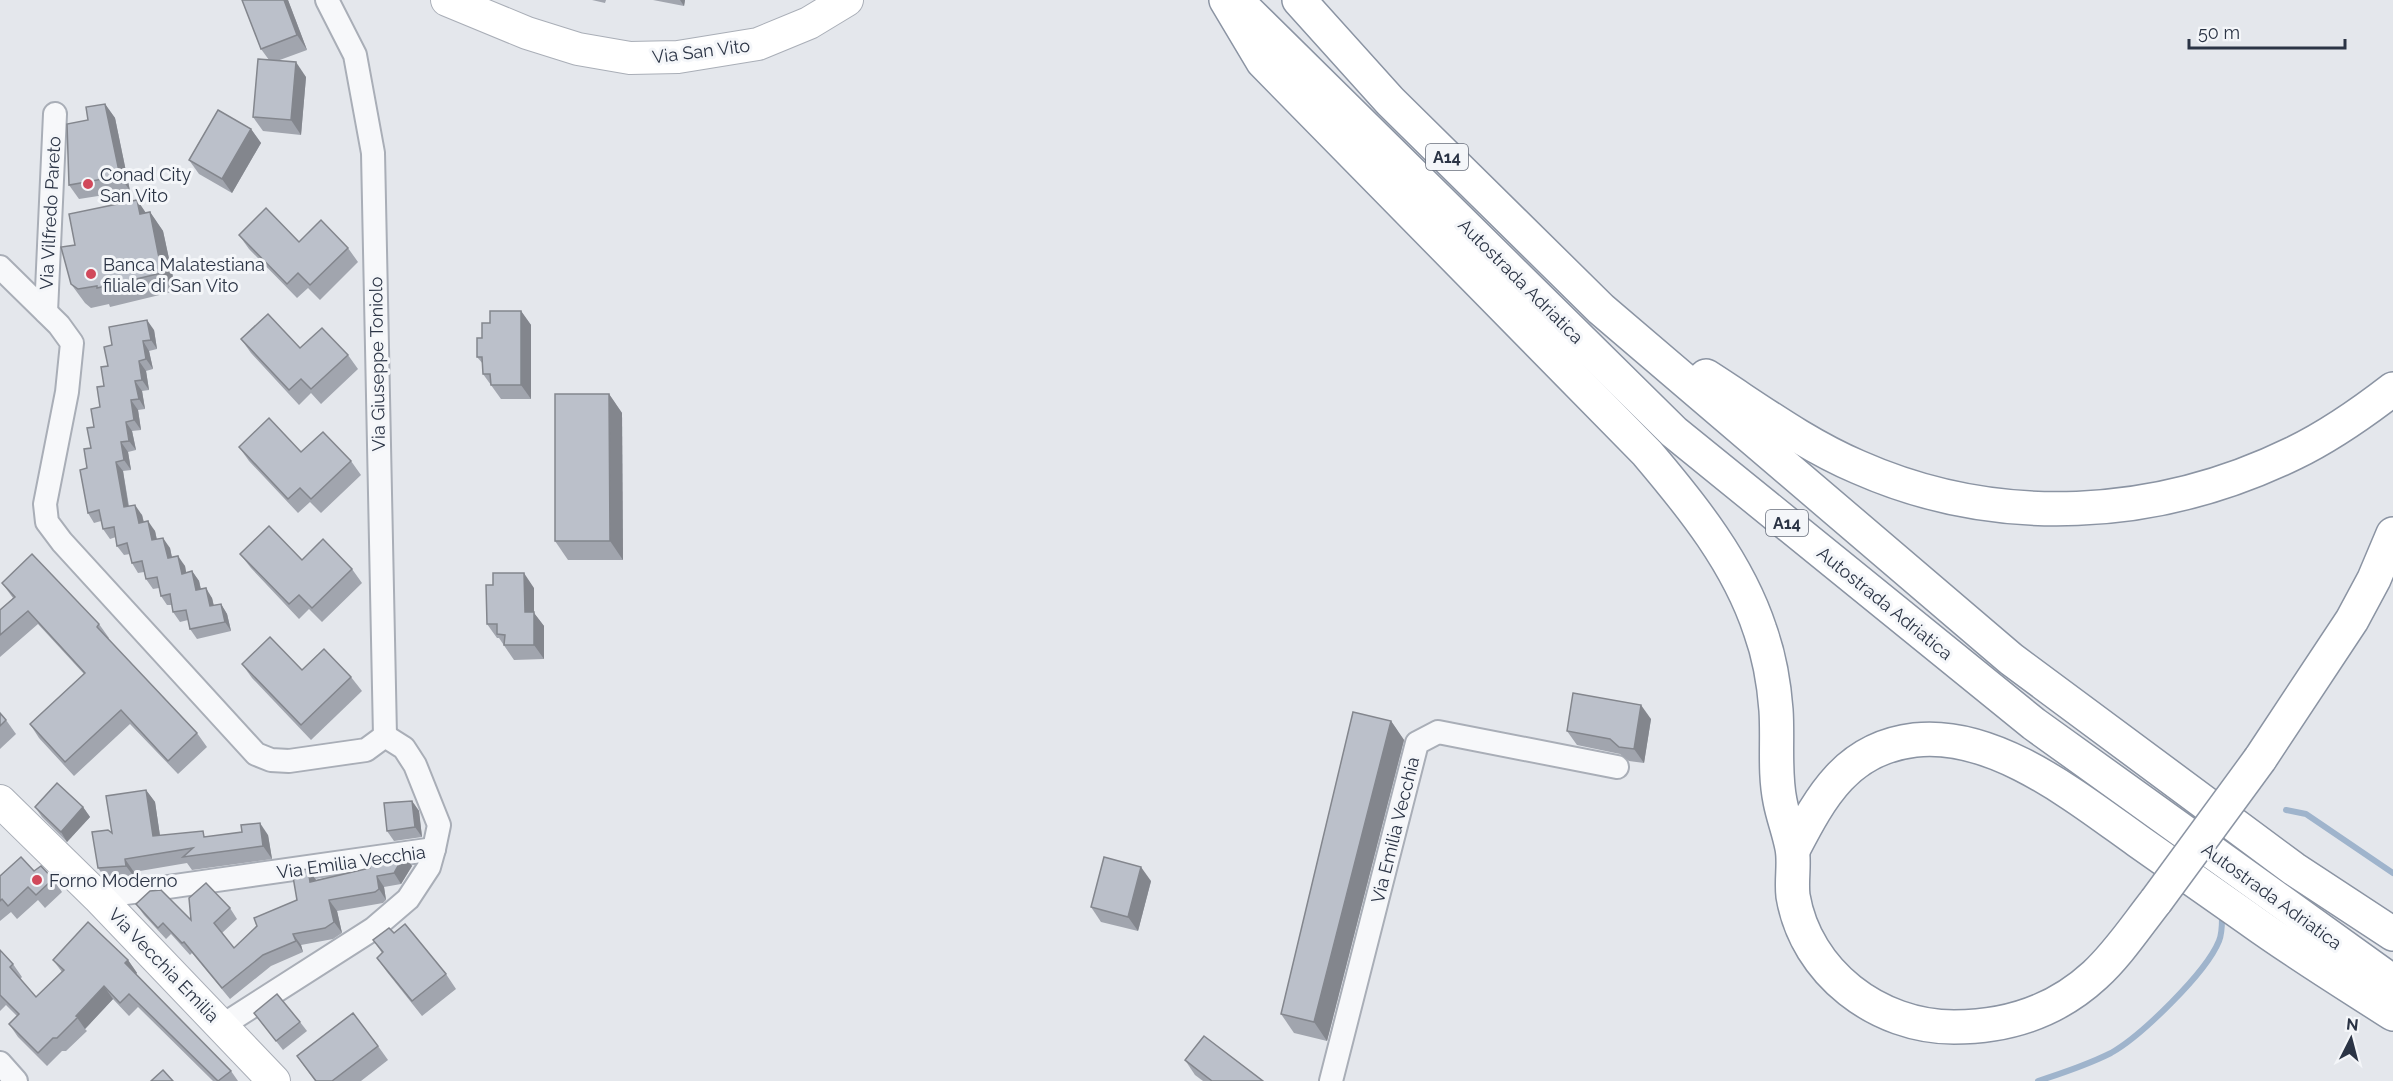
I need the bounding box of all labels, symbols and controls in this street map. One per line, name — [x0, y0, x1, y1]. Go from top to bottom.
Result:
scale bar — [2189, 12, 2345, 50]
text: 50 m — [2198, 22, 2240, 43]
street label: Via San Vito — [651, 35, 751, 67]
street label: Via Vilfredo Pareto — [35, 135, 65, 290]
road number: A14 — [1426, 144, 1468, 170]
place label: Conad City San Vito — [100, 164, 191, 206]
marker: Conad City San Vito — [81, 177, 95, 191]
street label: Autostrada Adriatica — [1454, 214, 1588, 348]
place label: Banca Malatestiana filiale di San Vito — [103, 254, 265, 296]
marker: Banca Malatestiana filiale di San Vito — [84, 267, 98, 281]
street label: Via Giuseppe Toniolo — [365, 276, 389, 451]
road number: A14 — [1766, 510, 1808, 536]
street label: Autostrada Adriatica — [1813, 542, 1957, 664]
street label: Via Emilia Vecchia — [1367, 755, 1423, 905]
street label: Autostrada Adriatica — [2198, 838, 2346, 954]
street label: Via Emilia Vecchia — [275, 841, 427, 883]
place label: Forno Moderno — [49, 870, 178, 891]
marker: Forno Moderno — [30, 873, 44, 887]
street label: Via Vecchia Emilia — [104, 904, 224, 1026]
north arrow — [2321, 1009, 2381, 1069]
text: N — [2345, 1014, 2360, 1035]

